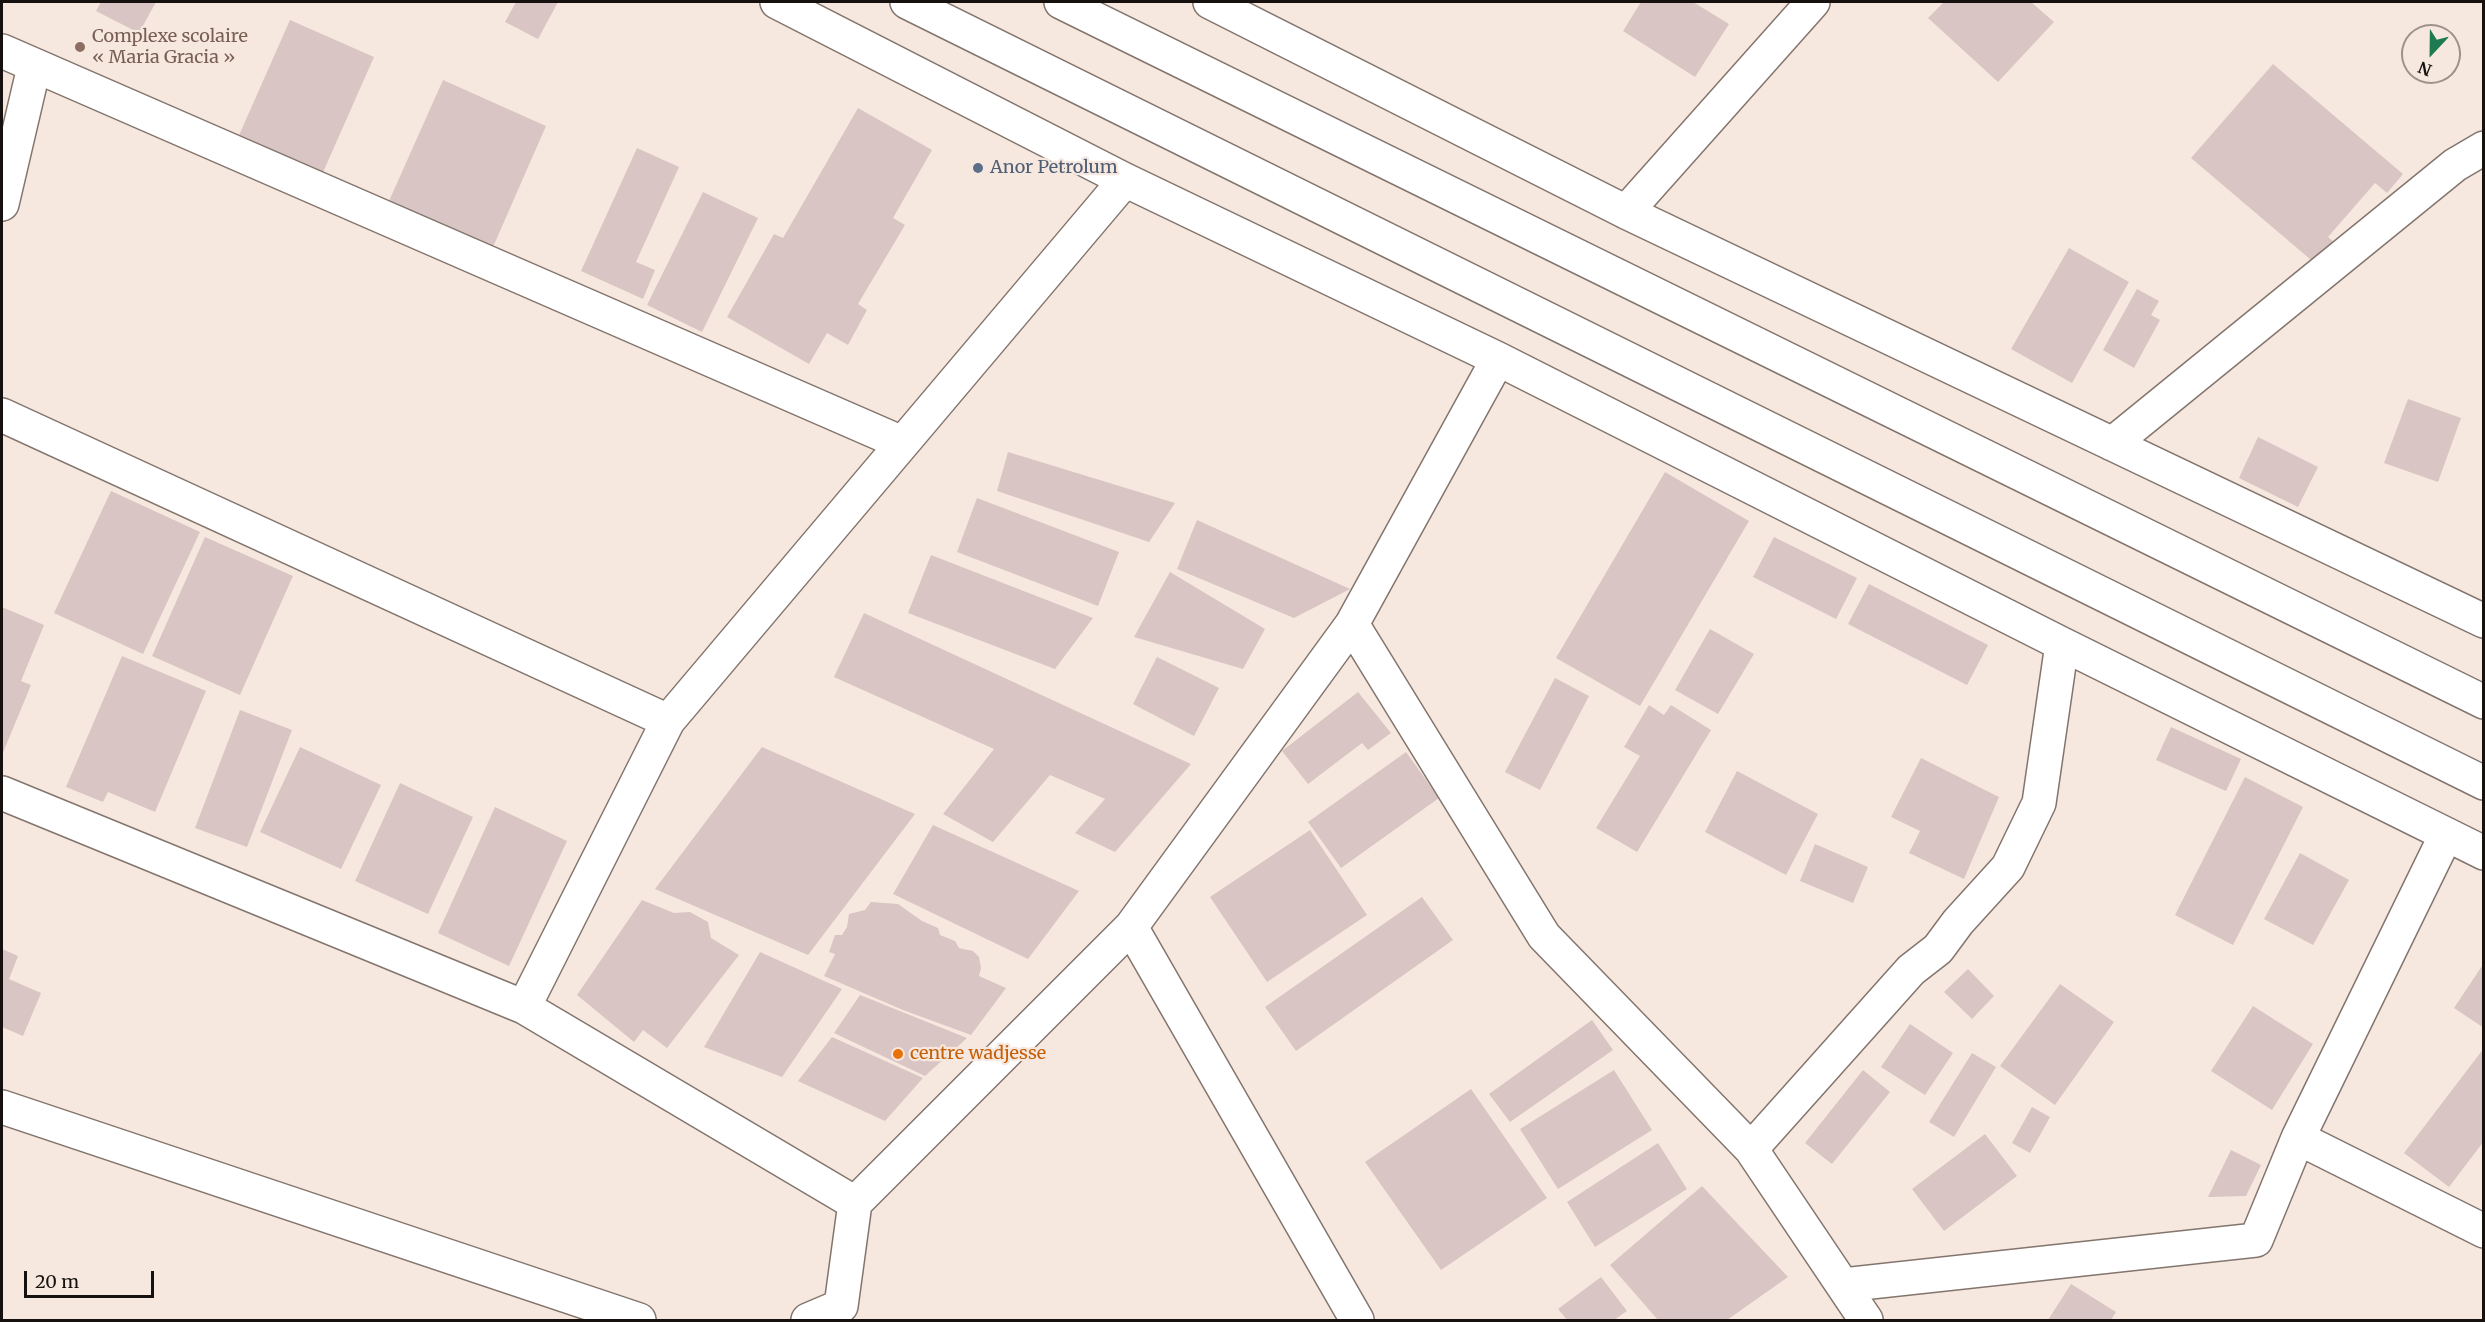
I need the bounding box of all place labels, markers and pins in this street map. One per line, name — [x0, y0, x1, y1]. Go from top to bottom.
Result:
place label: Complexe scolaire « Maria Gracia » — [92, 26, 248, 68]
marker: Complexe scolaire « Maria Gracia » — [73, 40, 87, 54]
place label: Anor Petrolum — [990, 157, 1118, 179]
marker: Anor Petrolum — [971, 161, 985, 175]
place label: centre wadjesse — [910, 1043, 1046, 1065]
marker: centre wadjesse — [891, 1047, 905, 1061]

